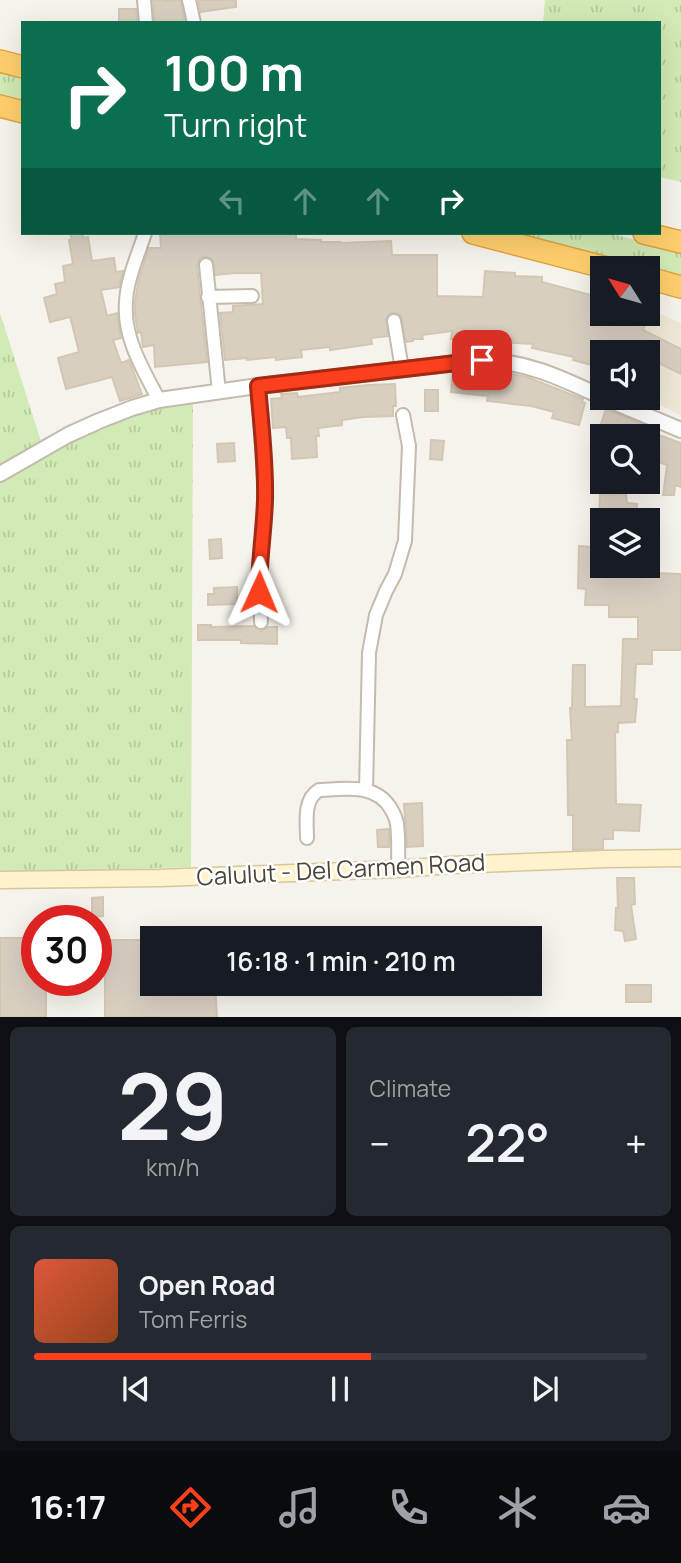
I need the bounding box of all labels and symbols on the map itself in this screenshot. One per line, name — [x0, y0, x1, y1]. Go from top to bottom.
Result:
north arrow — [590, 256, 660, 326]
pin — [452, 330, 512, 390]
position arrow — [222, 555, 296, 629]
street label: Calulut - Del Carmen Road — [196, 844, 486, 893]
speed limit sign: 30 — [21, 905, 112, 996]

